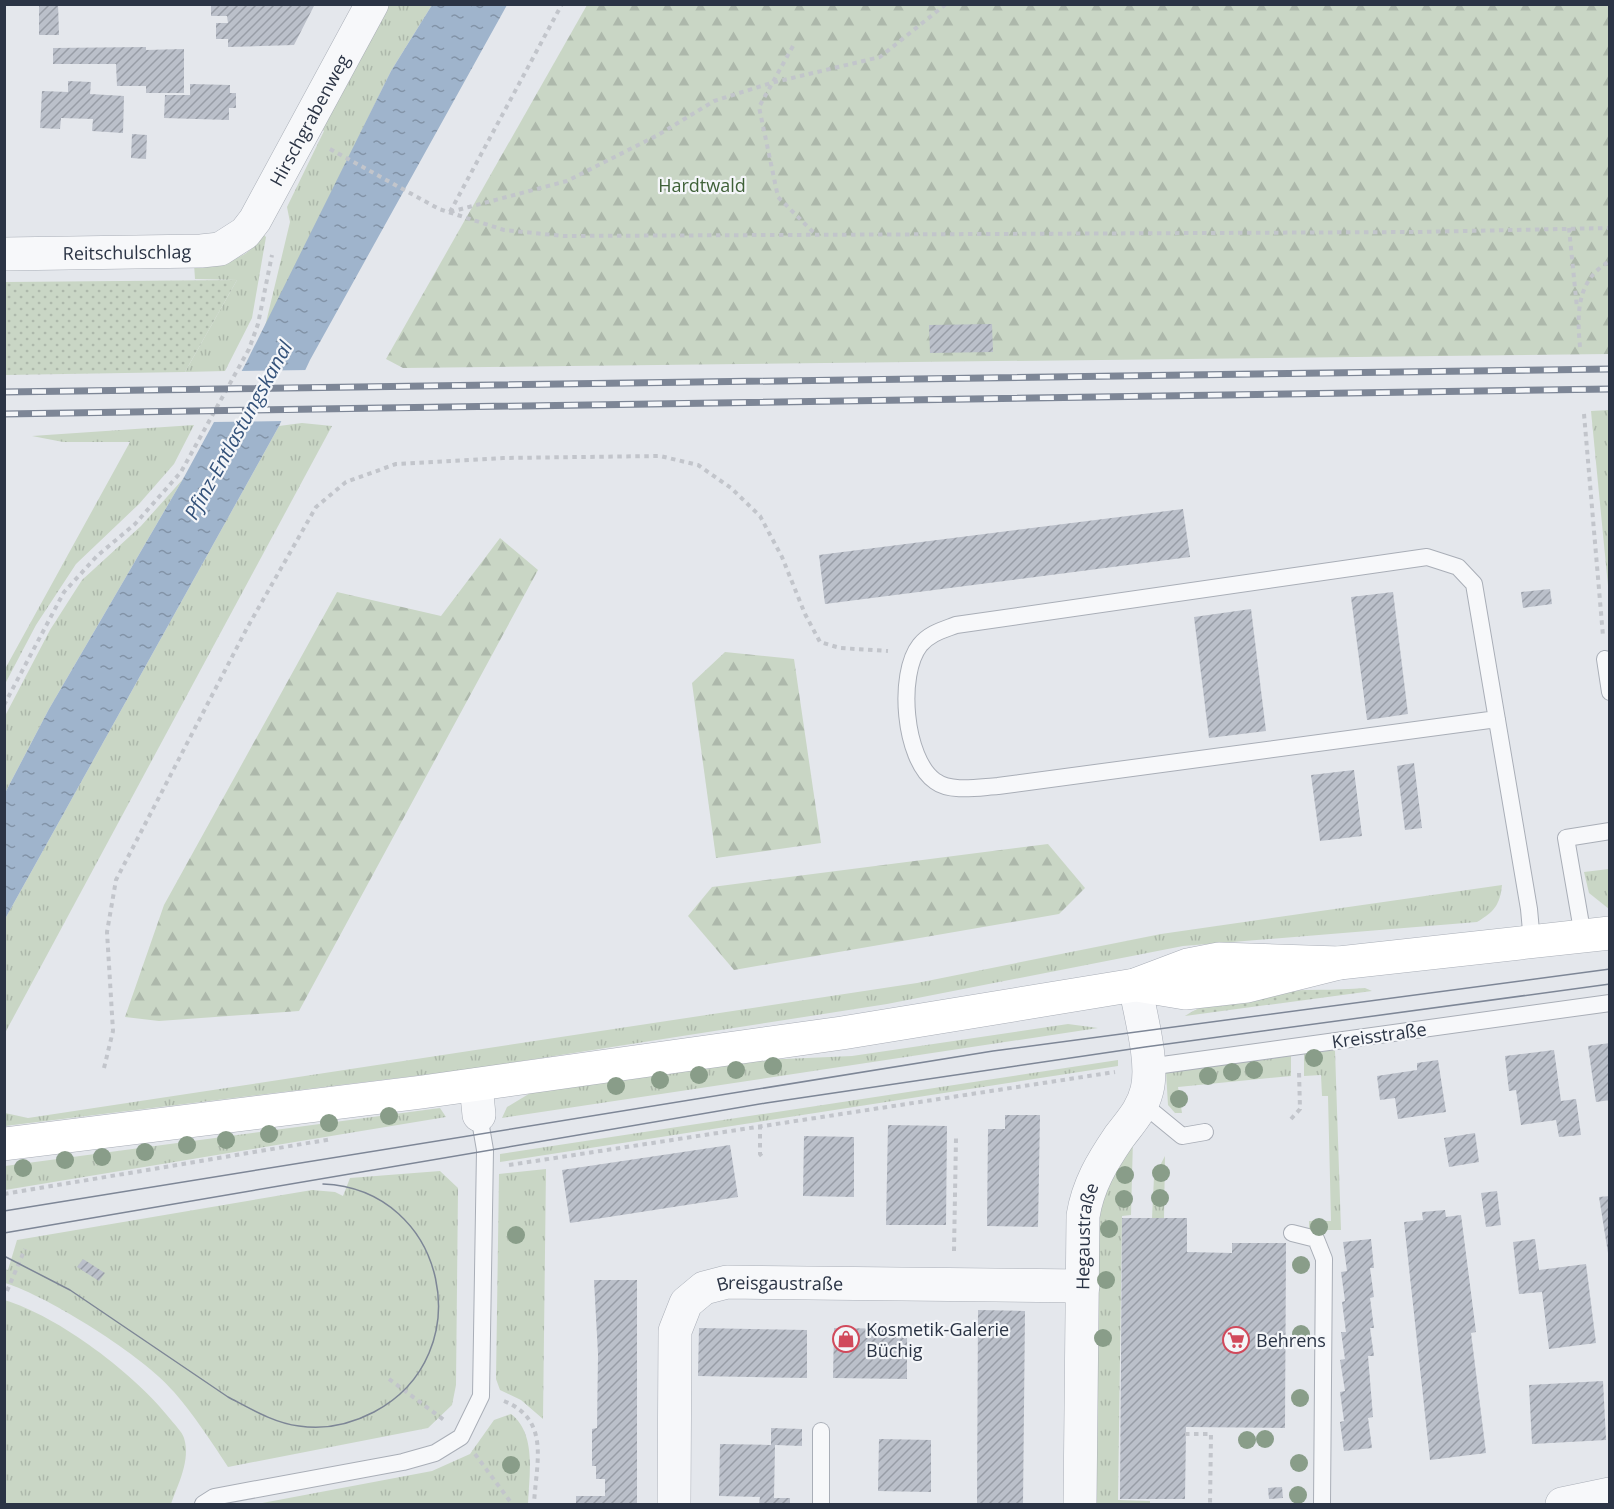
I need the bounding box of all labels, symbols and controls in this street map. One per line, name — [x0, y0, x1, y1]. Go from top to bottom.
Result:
street label: Hirschgrabenweg — [264, 50, 355, 190]
park label: Hardtwald — [658, 173, 746, 197]
street label: Reitschulschlag — [62, 239, 192, 265]
water label: Pfinz-Entlastungskanal — [178, 335, 299, 524]
street label: Kreisstraße — [1330, 1016, 1428, 1054]
street label: Hegaustraße — [1070, 1179, 1103, 1290]
street label: Breisgaustraße — [714, 1270, 843, 1296]
place label: Kosmetik-Galerie Büchig — [866, 1317, 1009, 1362]
shop icon: Kosmetik-Galerie Büchig — [831, 1324, 861, 1354]
supermarket icon: Behrens — [1221, 1325, 1251, 1355]
place label: Behrens — [1256, 1328, 1326, 1352]

